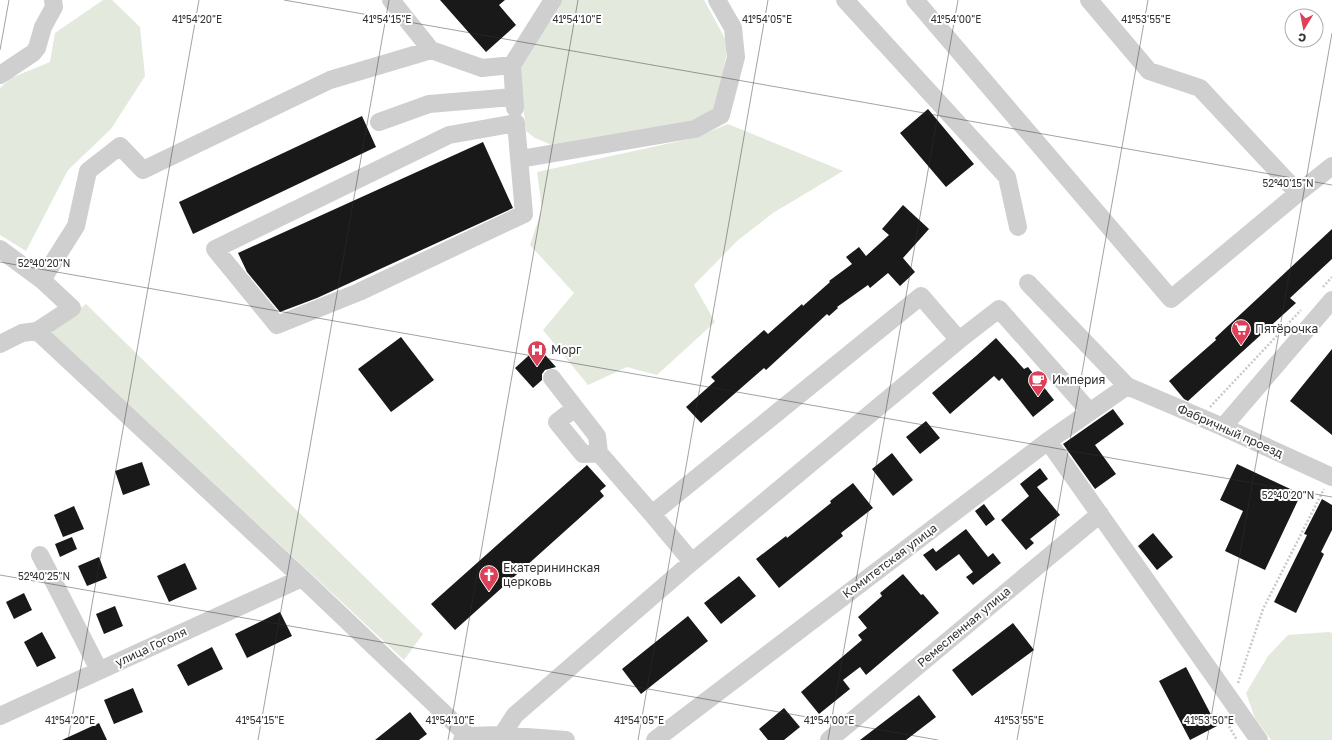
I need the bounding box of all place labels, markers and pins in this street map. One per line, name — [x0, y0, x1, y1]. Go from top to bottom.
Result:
supermarket icon: Пятёрочка — [1230, 318, 1252, 346]
place label: Пятёрочка — [1255, 321, 1318, 336]
hospital icon: Морг — [526, 339, 548, 367]
place label: Морг — [551, 342, 582, 357]
cafe icon: Империя — [1027, 369, 1049, 397]
place label: Империя — [1052, 372, 1105, 387]
place label: Екатерининская церковь — [503, 560, 600, 589]
church icon: Екатерининская церковь — [478, 564, 500, 592]

